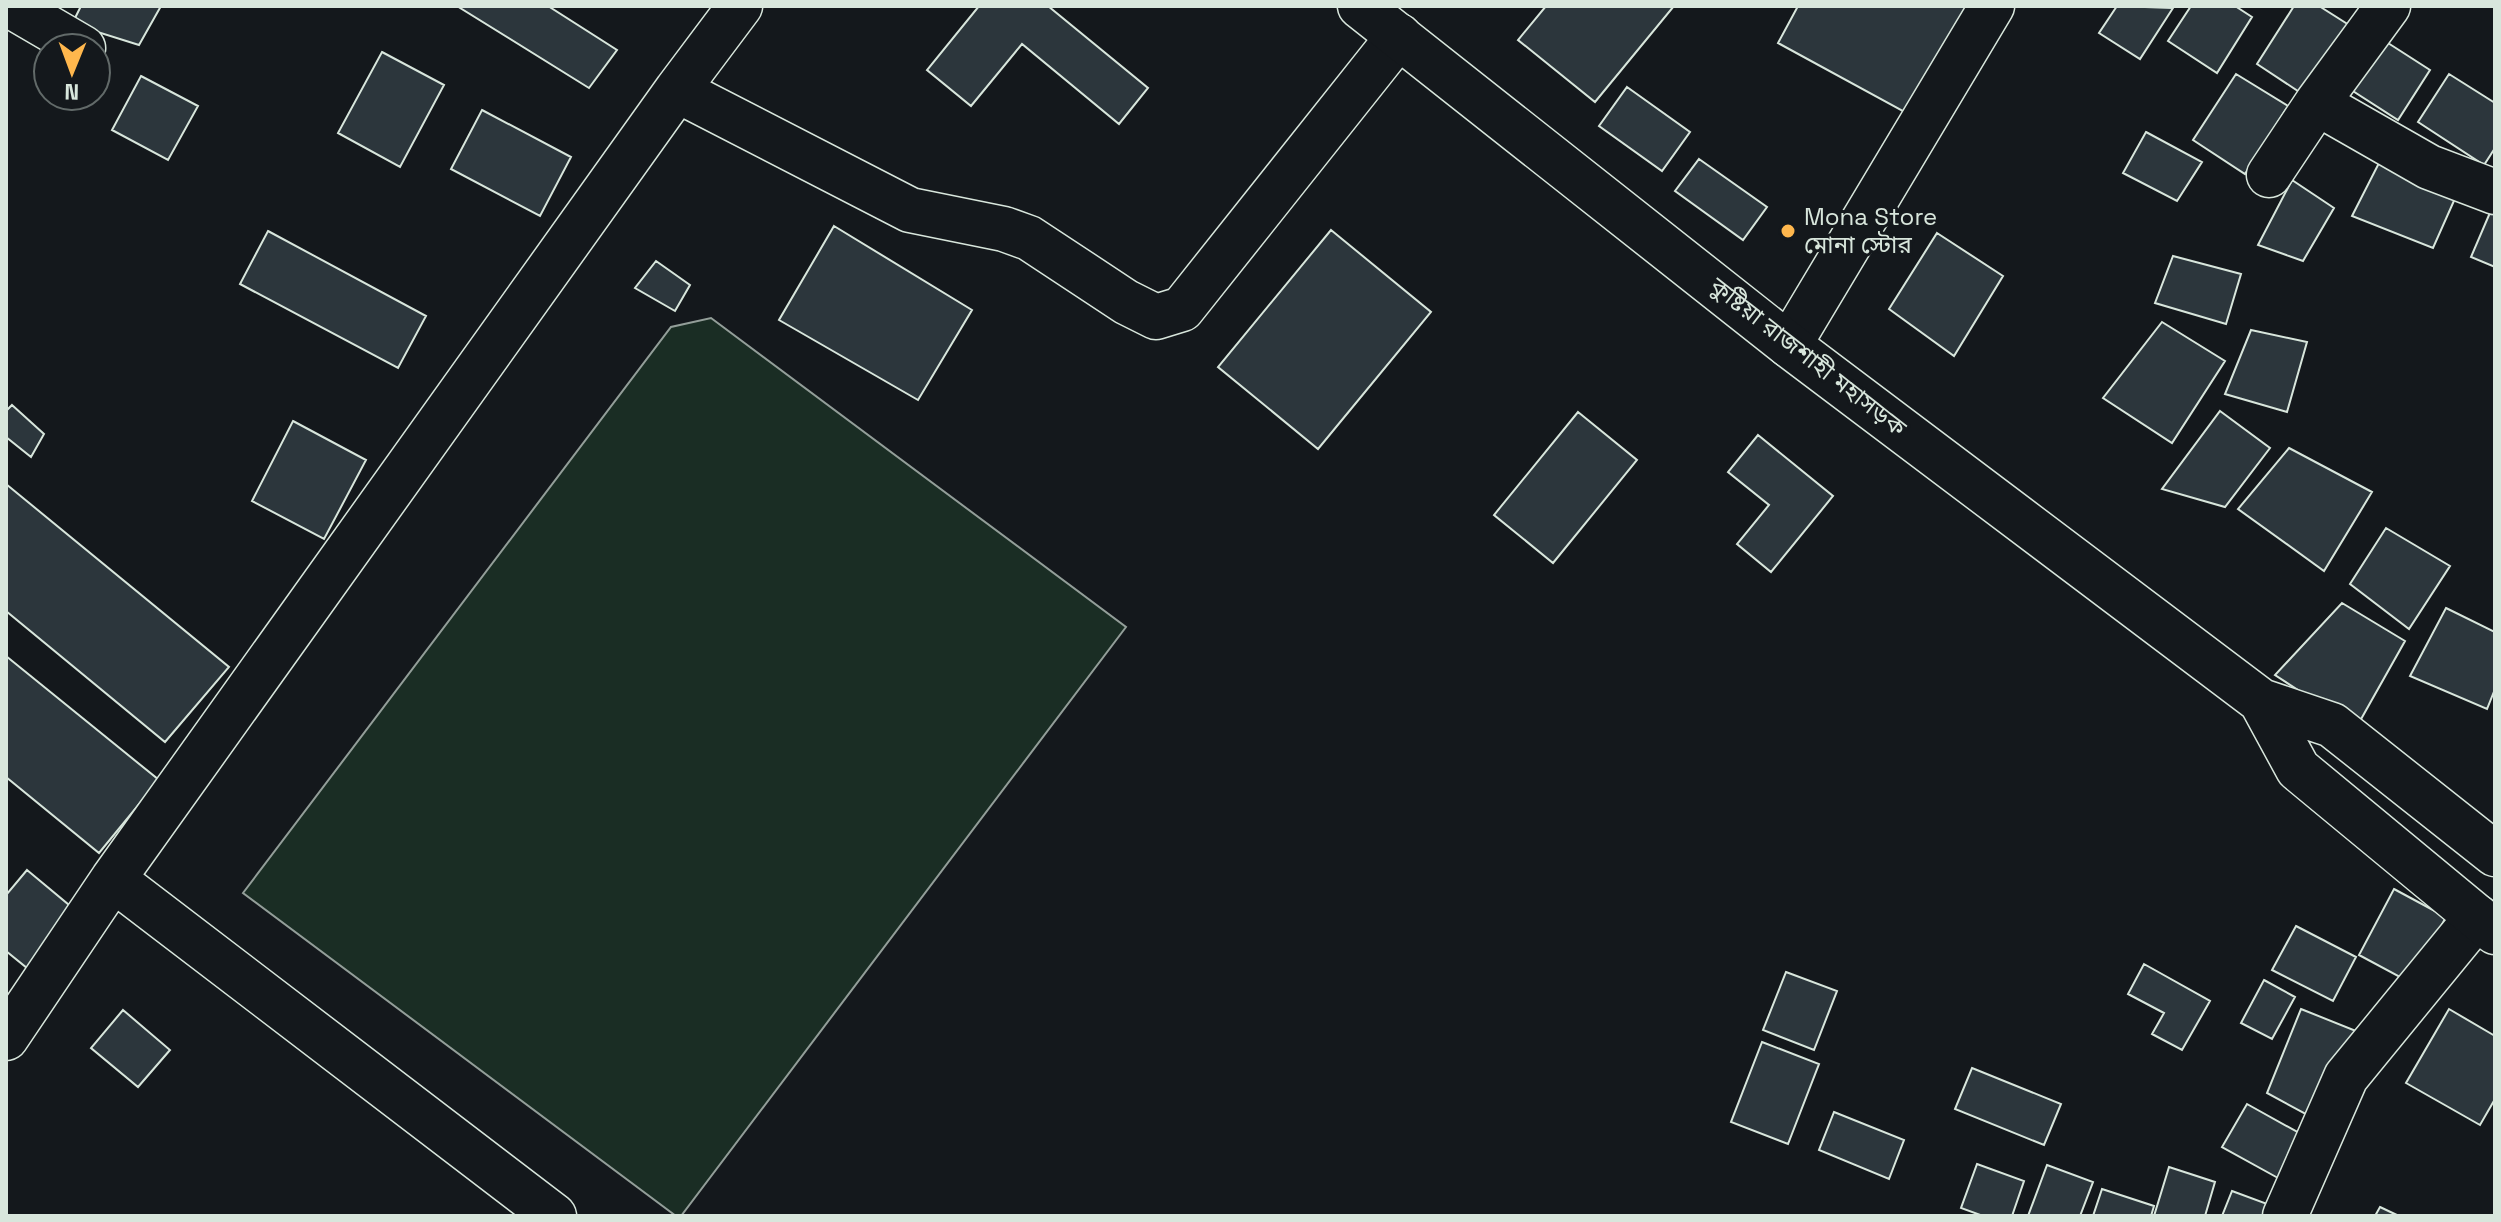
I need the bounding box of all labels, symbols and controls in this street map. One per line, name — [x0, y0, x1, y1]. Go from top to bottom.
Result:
north arrow — [32, 32, 112, 112]
text: N — [64, 78, 79, 106]
place label: Mona Store মোনা স্টোর — [1804, 201, 1937, 260]
marker: Mona Store মোনা স্টোর — [1779, 222, 1797, 240]
street label: কুষ্টিয়া রাজশাহী মহাসড়ক — [1703, 270, 1913, 443]

